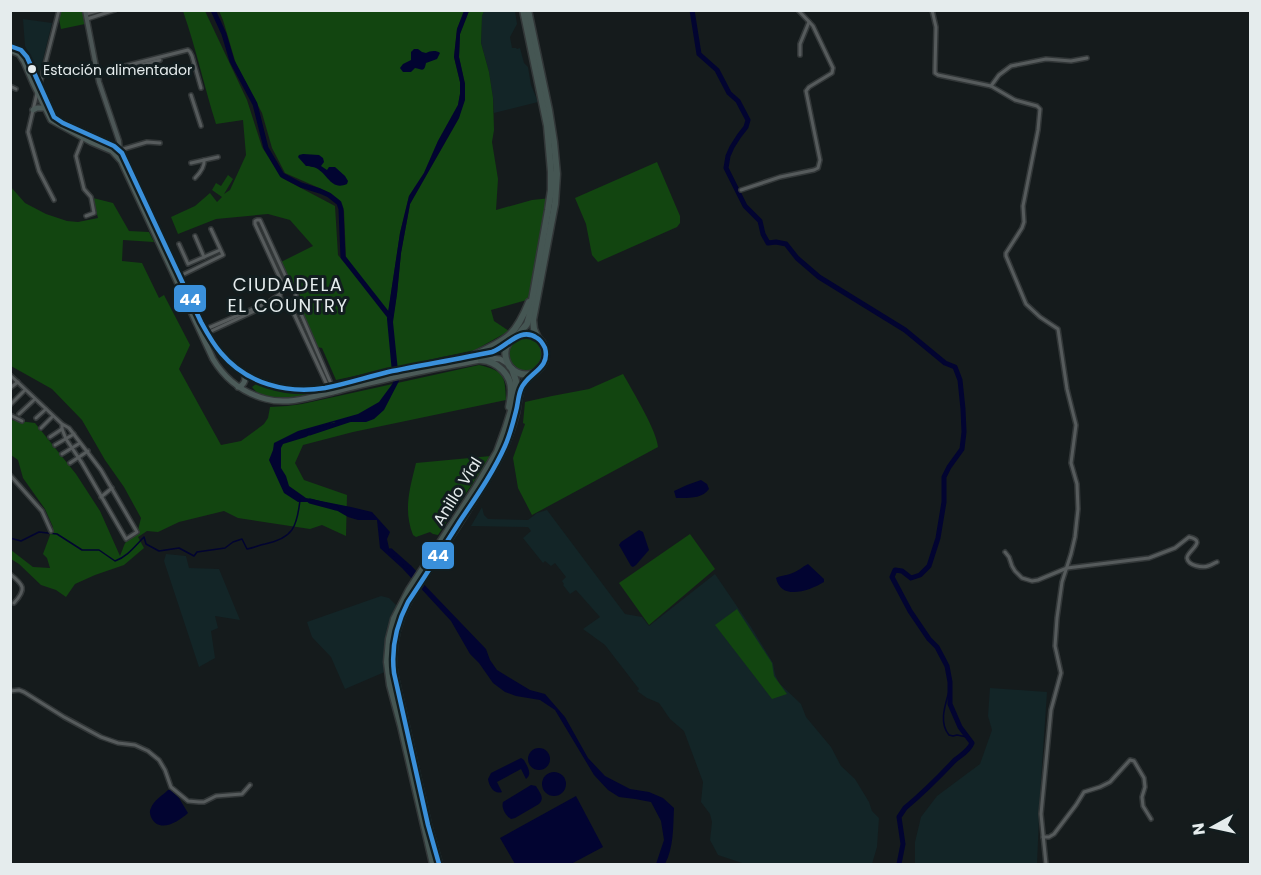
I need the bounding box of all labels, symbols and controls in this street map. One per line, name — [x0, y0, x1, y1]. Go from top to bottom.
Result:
place label: Estación alimentador — [43, 60, 192, 80]
marker: Estación alimentador — [26, 63, 38, 75]
district label: CIUDADELA EL COUNTRY — [228, 272, 348, 318]
line badge: 44 — [173, 284, 207, 313]
text: 44 — [179, 288, 201, 311]
street label: Anillo Víal — [427, 453, 488, 530]
line badge: 44 — [421, 541, 455, 570]
text: 44 — [427, 544, 449, 567]
north arrow — [1183, 797, 1243, 857]
text: N — [1186, 821, 1211, 837]

